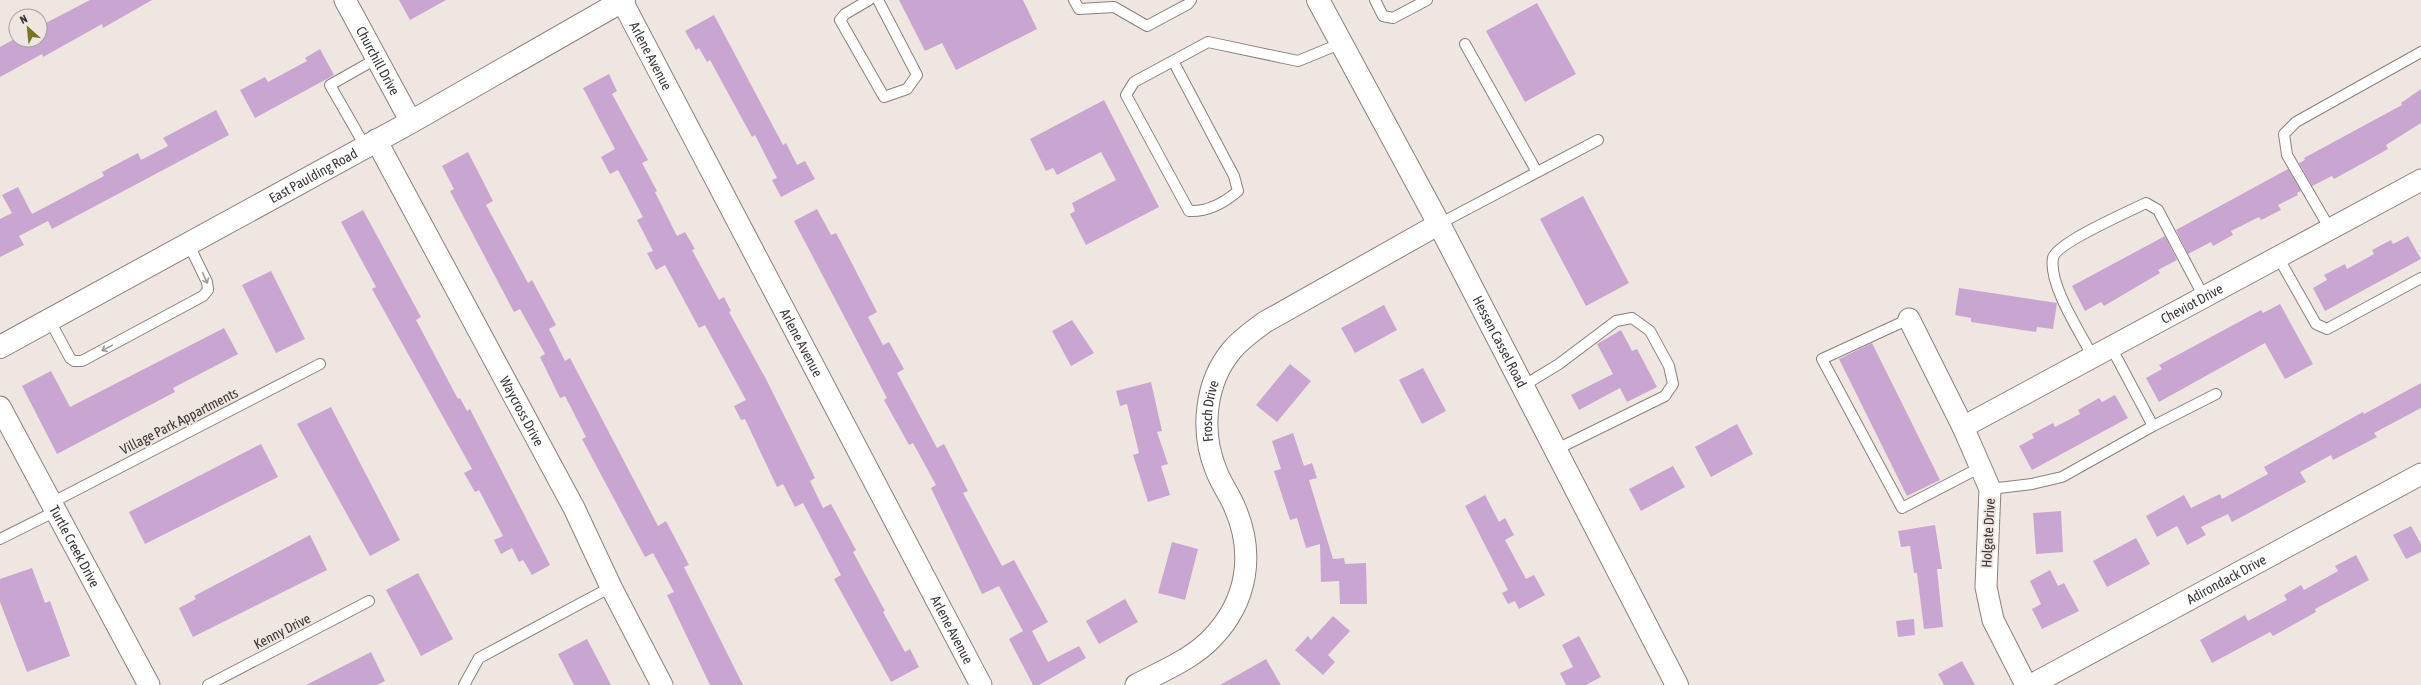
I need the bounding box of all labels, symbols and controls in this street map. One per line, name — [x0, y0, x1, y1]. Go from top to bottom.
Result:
north arrow — [8, 8, 48, 48]
text: N — [18, 12, 29, 26]
street label: Arlene Avenue — [626, 19, 675, 93]
street label: Churchill Drive — [353, 24, 403, 98]
street label: East Paulding Road — [266, 145, 360, 206]
one-way arrow — [202, 272, 209, 284]
street label: Cheviot Drive — [2158, 280, 2226, 327]
street label: Hessen Cassel Road — [1469, 293, 1530, 390]
street label: Arlene Avenue — [777, 306, 826, 380]
one-way arrow — [101, 345, 113, 353]
street label: Waycross Drive — [497, 374, 547, 449]
street label: Frosch Drive — [1199, 378, 1222, 443]
street label: Village Park Appartments — [117, 384, 241, 458]
street label: Holgate Drive — [1978, 498, 1998, 568]
street label: Turtle Creek Drive — [46, 503, 103, 590]
street label: Adirondack Drive — [2184, 551, 2269, 607]
street label: Arlene Avenue — [927, 593, 976, 667]
street label: Kenny Drive — [251, 610, 313, 652]

